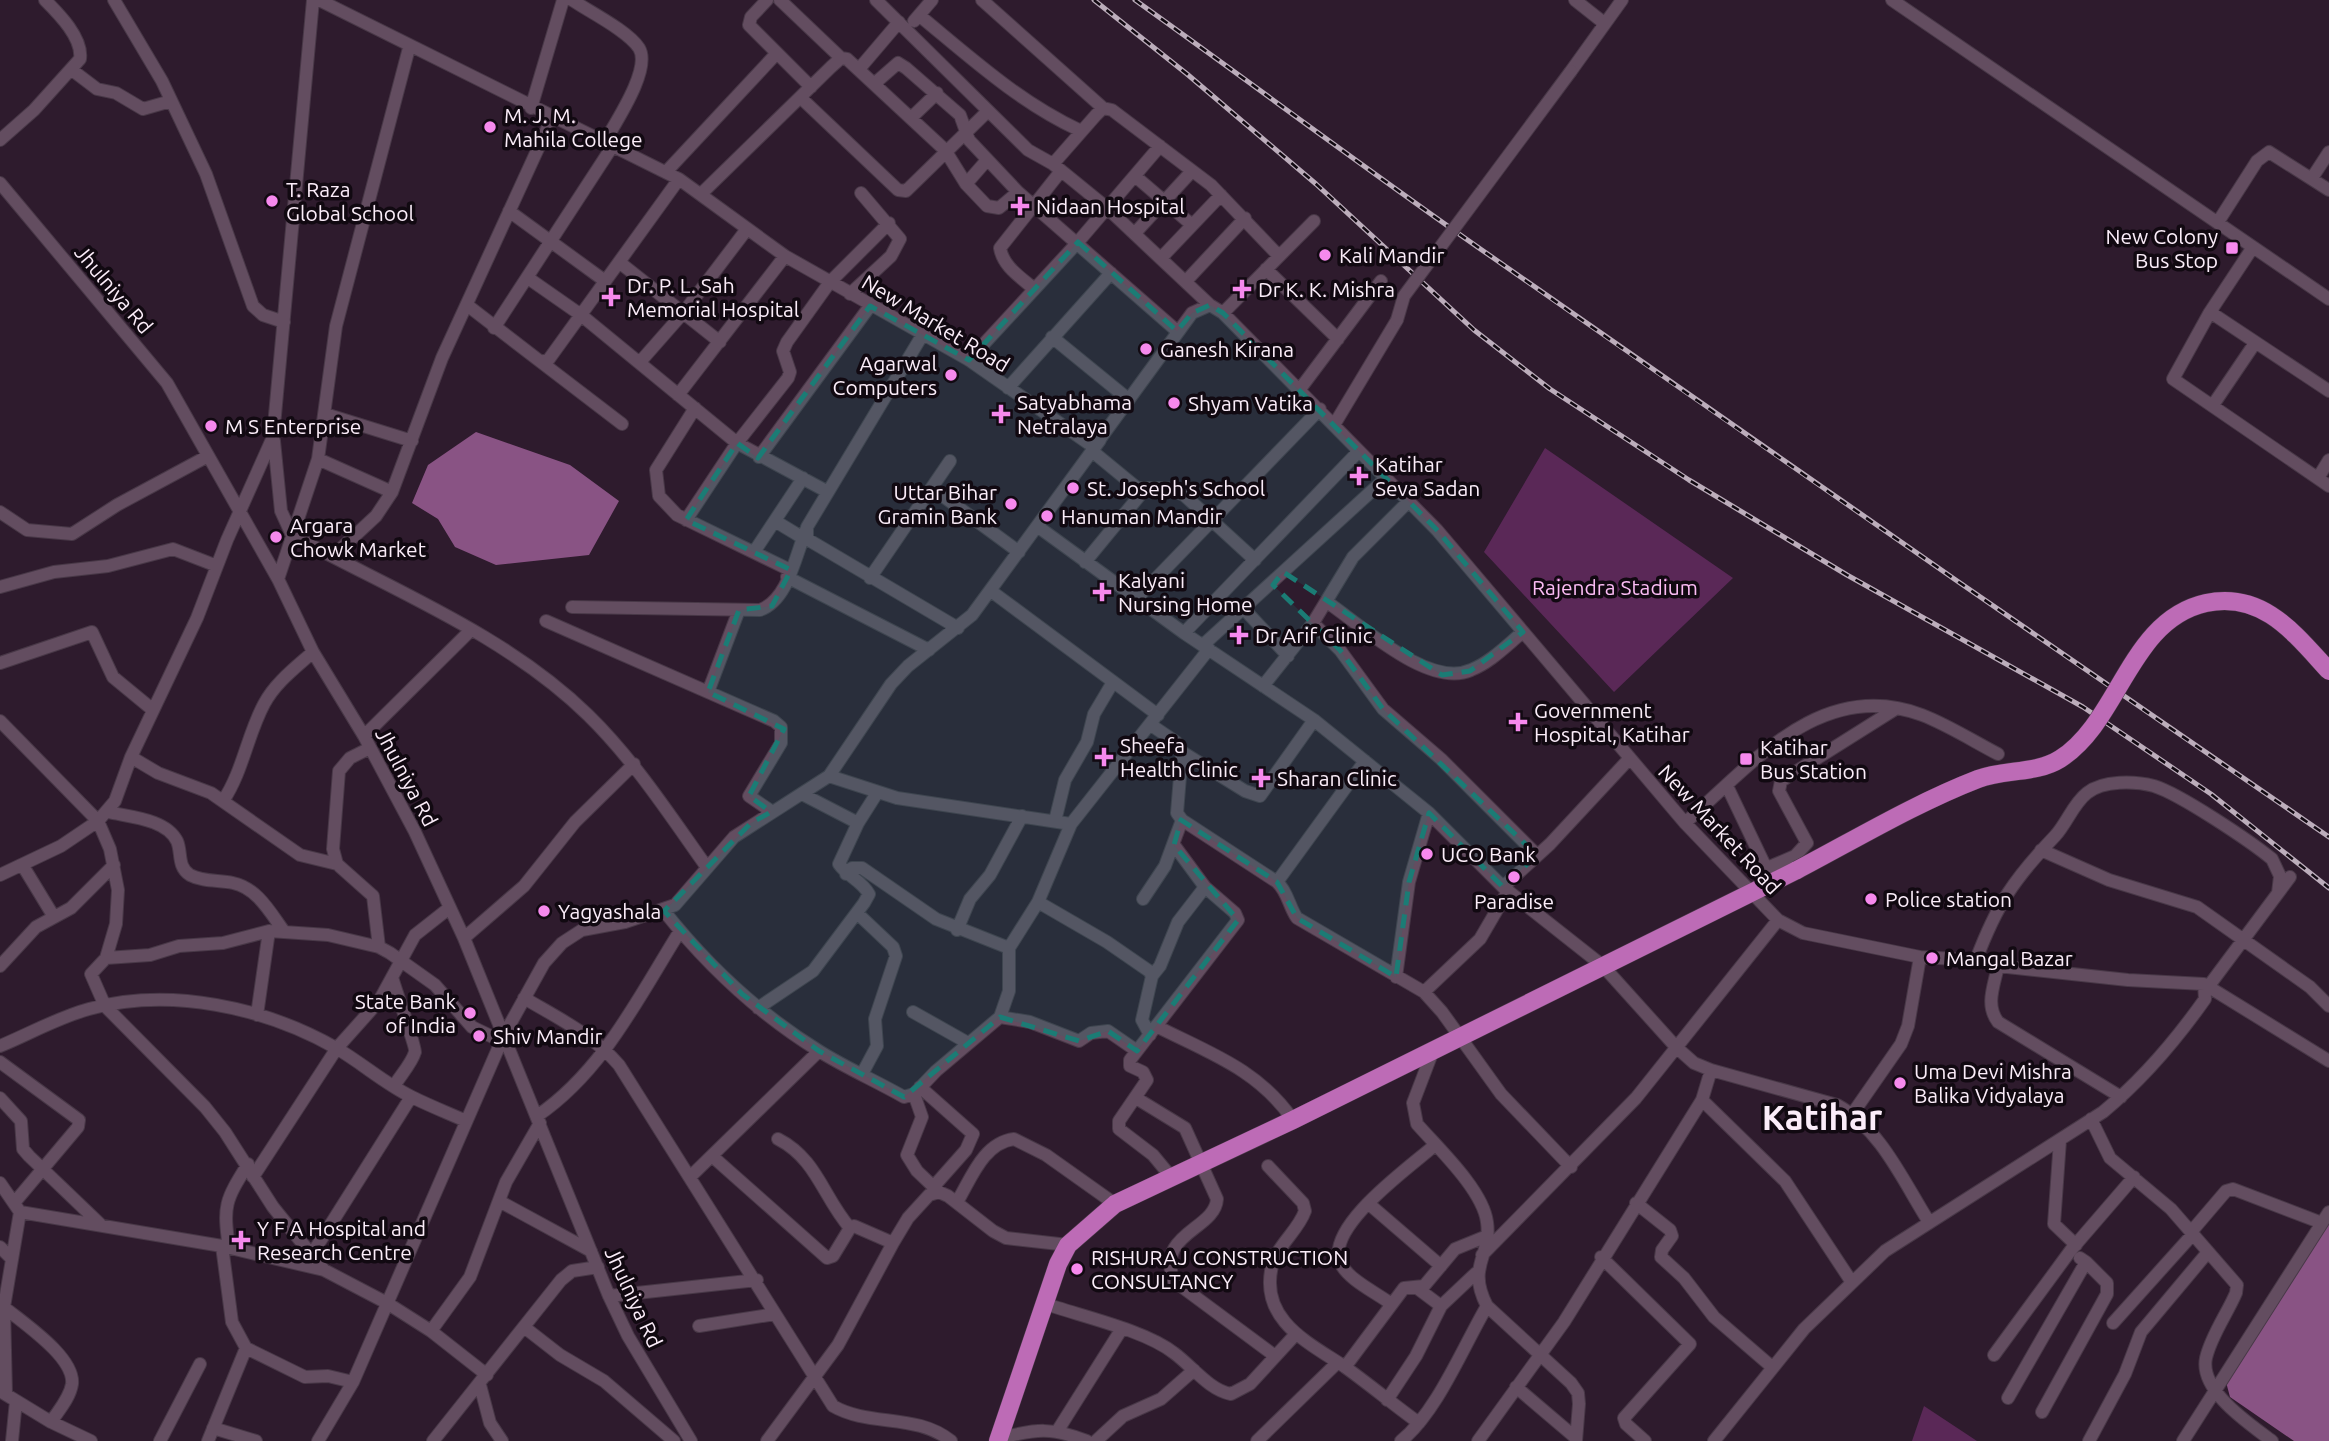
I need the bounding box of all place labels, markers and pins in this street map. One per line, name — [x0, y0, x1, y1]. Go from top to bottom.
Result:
place label: M. J. M. Mahila College — [504, 103, 643, 151]
marker: M. J. M. Mahila College — [482, 119, 498, 135]
place label: T. Raza Global School — [286, 177, 414, 225]
marker: T. Raza Global School — [264, 193, 280, 209]
place label: Nidaan Hospital — [1036, 194, 1185, 218]
marker: Nidaan Hospital — [1010, 196, 1030, 216]
place label: New Colony Bus Stop — [2105, 224, 2218, 272]
marker: New Colony Bus Stop — [2224, 240, 2240, 256]
place label: Kali Mandir — [1339, 243, 1444, 267]
marker: Kali Mandir — [1317, 247, 1333, 263]
place label: Dr. P. L. Sah Memorial Hospital — [627, 273, 799, 321]
place label: Dr K. K. Mishra — [1258, 277, 1395, 301]
marker: Dr K. K. Mishra — [1232, 279, 1252, 299]
marker: Dr. P. L. Sah Memorial Hospital — [601, 287, 621, 307]
place label: Ganesh Kirana — [1160, 337, 1294, 361]
marker: Ganesh Kirana — [1138, 341, 1154, 357]
place label: Agarwal Computers — [833, 351, 937, 399]
marker: Agarwal Computers — [943, 367, 959, 383]
place label: Satyabhama Netralaya — [1017, 390, 1132, 438]
place label: Shyam Vatika — [1188, 391, 1313, 415]
marker: Shyam Vatika — [1166, 395, 1182, 411]
marker: Satyabhama Netralaya — [991, 404, 1011, 424]
place label: M S Enterprise — [225, 414, 361, 438]
marker: M S Enterprise — [203, 418, 219, 434]
place label: Katihar Seva Sadan — [1375, 452, 1480, 500]
marker: Katihar Seva Sadan — [1349, 466, 1369, 486]
place label: St. Joseph's School — [1087, 476, 1265, 500]
place label: Uttar Bihar Gramin Bank — [878, 480, 997, 528]
marker: St. Joseph's School — [1065, 480, 1081, 496]
marker: Uttar Bihar Gramin Bank — [1003, 496, 1019, 512]
place label: Hanuman Mandir — [1061, 504, 1223, 528]
marker: Hanuman Mandir — [1039, 508, 1055, 524]
place label: Argara Chowk Market — [290, 513, 426, 561]
marker: Argara Chowk Market — [268, 529, 284, 545]
place label: Kalyani Nursing Home — [1118, 568, 1253, 616]
marker: Kalyani Nursing Home — [1092, 582, 1112, 602]
place label: Dr Arif Clinic — [1255, 623, 1373, 647]
marker: Dr Arif Clinic — [1229, 625, 1249, 645]
place label: Government Hospital, Katihar — [1534, 698, 1690, 746]
marker: Government Hospital, Katihar — [1508, 712, 1528, 732]
place label: Sheefa Health Clinic — [1120, 733, 1238, 781]
place label: Katihar Bus Station — [1760, 735, 1867, 783]
marker: Sheefa Health Clinic — [1094, 747, 1114, 767]
marker: Katihar Bus Station — [1738, 751, 1754, 767]
place label: Sharan Clinic — [1277, 766, 1397, 790]
marker: Sharan Clinic — [1251, 768, 1271, 788]
place label: UCO Bank — [1441, 842, 1536, 866]
marker: UCO Bank — [1419, 846, 1435, 862]
marker: Paradise — [1506, 869, 1522, 885]
place label: Police station — [1885, 887, 2012, 911]
place label: Paradise — [1474, 889, 1554, 913]
marker: Police station — [1863, 891, 1879, 907]
place label: Yagyashala — [558, 899, 661, 923]
marker: Yagyashala — [536, 903, 552, 919]
place label: Mangal Bazar — [1946, 946, 2073, 970]
marker: Mangal Bazar — [1924, 950, 1940, 966]
place label: State Bank of India — [355, 989, 456, 1037]
marker: State Bank of India — [462, 1005, 478, 1021]
place label: Shiv Mandir — [493, 1024, 603, 1048]
marker: Shiv Mandir — [471, 1028, 487, 1044]
place label: Uma Devi Mishra Balika Vidyalaya — [1914, 1059, 2072, 1107]
marker: Uma Devi Mishra Balika Vidyalaya — [1892, 1075, 1908, 1091]
place label: Y F A Hospital and Research Centre — [257, 1216, 426, 1264]
marker: Y F A Hospital and Research Centre — [231, 1230, 251, 1250]
place label: RISHURAJ CONSTRUCTION CONSULTANCY — [1091, 1245, 1348, 1293]
marker: RISHURAJ CONSTRUCTION CONSULTANCY — [1069, 1261, 1085, 1277]

